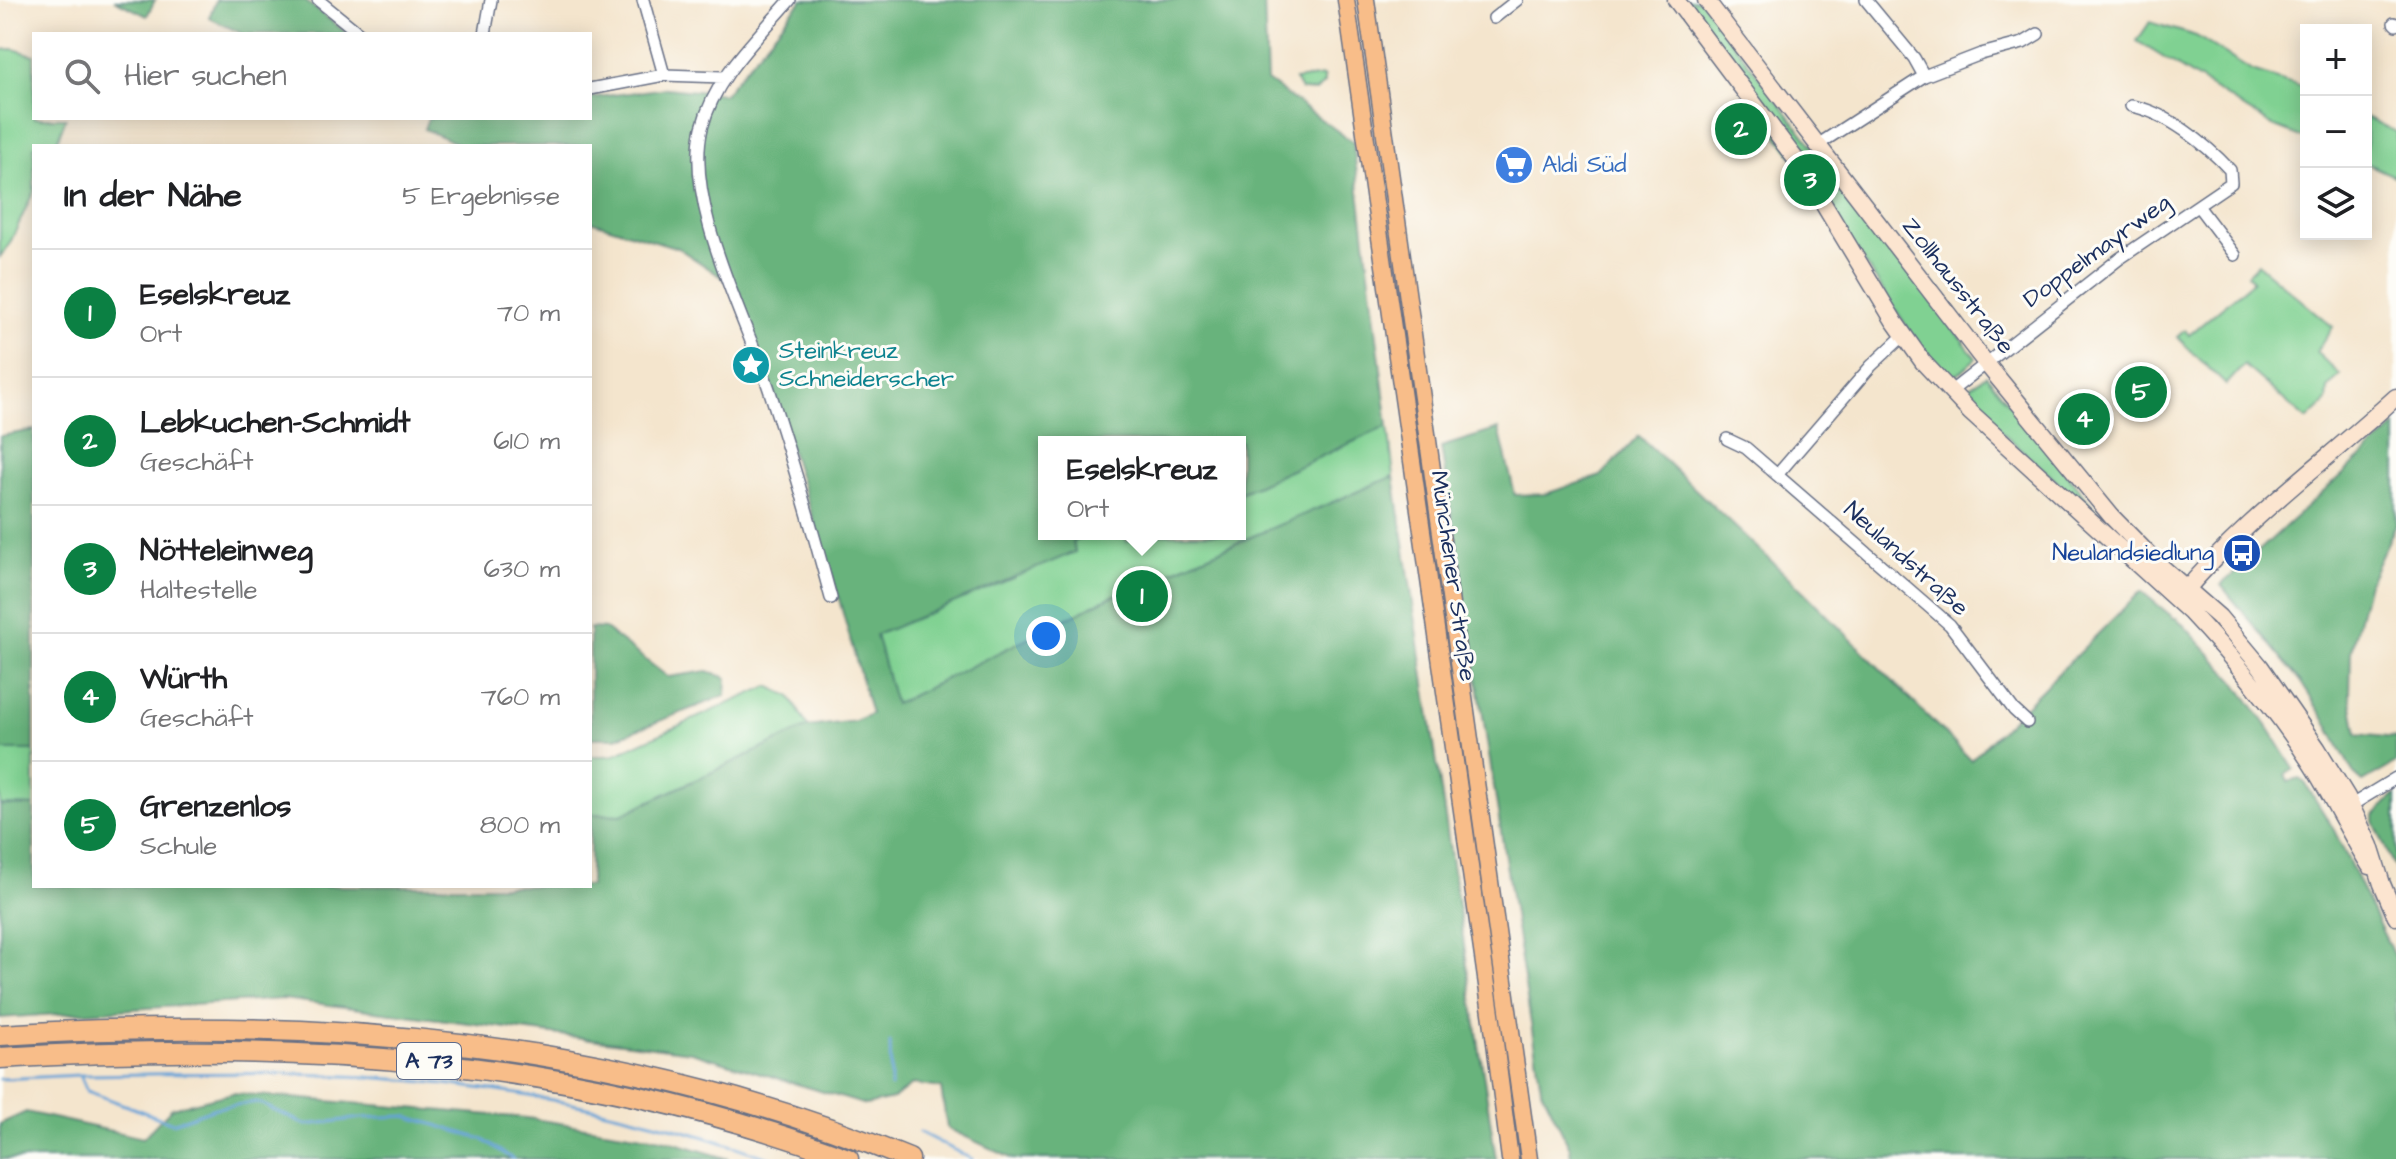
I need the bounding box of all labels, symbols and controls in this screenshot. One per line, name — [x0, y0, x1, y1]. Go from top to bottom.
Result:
map controls — [2300, 24, 2372, 240]
button: + — [2300, 24, 2372, 96]
search box — [32, 32, 592, 120]
icon: search — [60, 54, 104, 98]
text: Hier suchen — [124, 55, 287, 97]
button: − — [2300, 96, 2372, 168]
pin: 2 — [1715, 99, 1767, 159]
supermarket icon: Aldi Süd — [1493, 144, 1535, 186]
place label: Aldi Süd — [1542, 148, 1627, 182]
pin: 3 — [1784, 150, 1836, 210]
button: layers — [2300, 168, 2372, 240]
text: In der Nähe — [64, 172, 242, 220]
text: 5 Ergebnisse — [402, 178, 560, 214]
street label: Doppelmayrweg — [2016, 186, 2178, 317]
street label: Zollhausstraße — [1894, 210, 2022, 362]
text: Eselskreuz — [140, 274, 290, 316]
text: 1 — [88, 295, 92, 331]
text: 70 m — [497, 295, 560, 331]
text: Ort — [140, 316, 182, 352]
place label: Steinkreuz Schneiderscher — [779, 334, 954, 396]
place icon: Steinkreuz Schneiderscher — [730, 344, 772, 386]
pin: 5 — [2115, 362, 2167, 422]
pin: 4 — [2058, 389, 2110, 449]
text: Lebkuchen-Schmidt — [140, 402, 410, 444]
text: 2 — [83, 423, 97, 459]
text: 610 m — [493, 423, 560, 459]
popup — [1038, 436, 1246, 540]
text: Geschäft — [140, 444, 254, 480]
text: Eselskreuz — [1067, 449, 1217, 491]
street label: Münchener Straße — [1421, 468, 1485, 684]
text: Ort — [1067, 491, 1109, 527]
street label: Neulandstraße — [1836, 494, 1976, 624]
text: Nötteleinweg — [140, 530, 313, 572]
bus stop icon: Neulandsiedlung — [2221, 532, 2263, 574]
place label: Neulandsiedlung — [2052, 536, 2214, 571]
text: 3 — [83, 551, 97, 587]
text: 630 m — [483, 551, 560, 587]
pin: 1 — [1116, 566, 1168, 626]
text: Haltestelle — [140, 572, 258, 608]
your location — [1026, 616, 1066, 656]
text: Würth — [140, 658, 227, 700]
text: 4 — [81, 679, 99, 715]
text: 760 m — [481, 679, 560, 715]
text: Geschäft — [140, 700, 254, 736]
text: Grenzenlos — [140, 786, 291, 828]
text: 5 — [81, 807, 99, 843]
text: 800 m — [480, 807, 560, 843]
text: Schule — [140, 828, 217, 864]
road number: A 73 — [397, 1043, 461, 1079]

